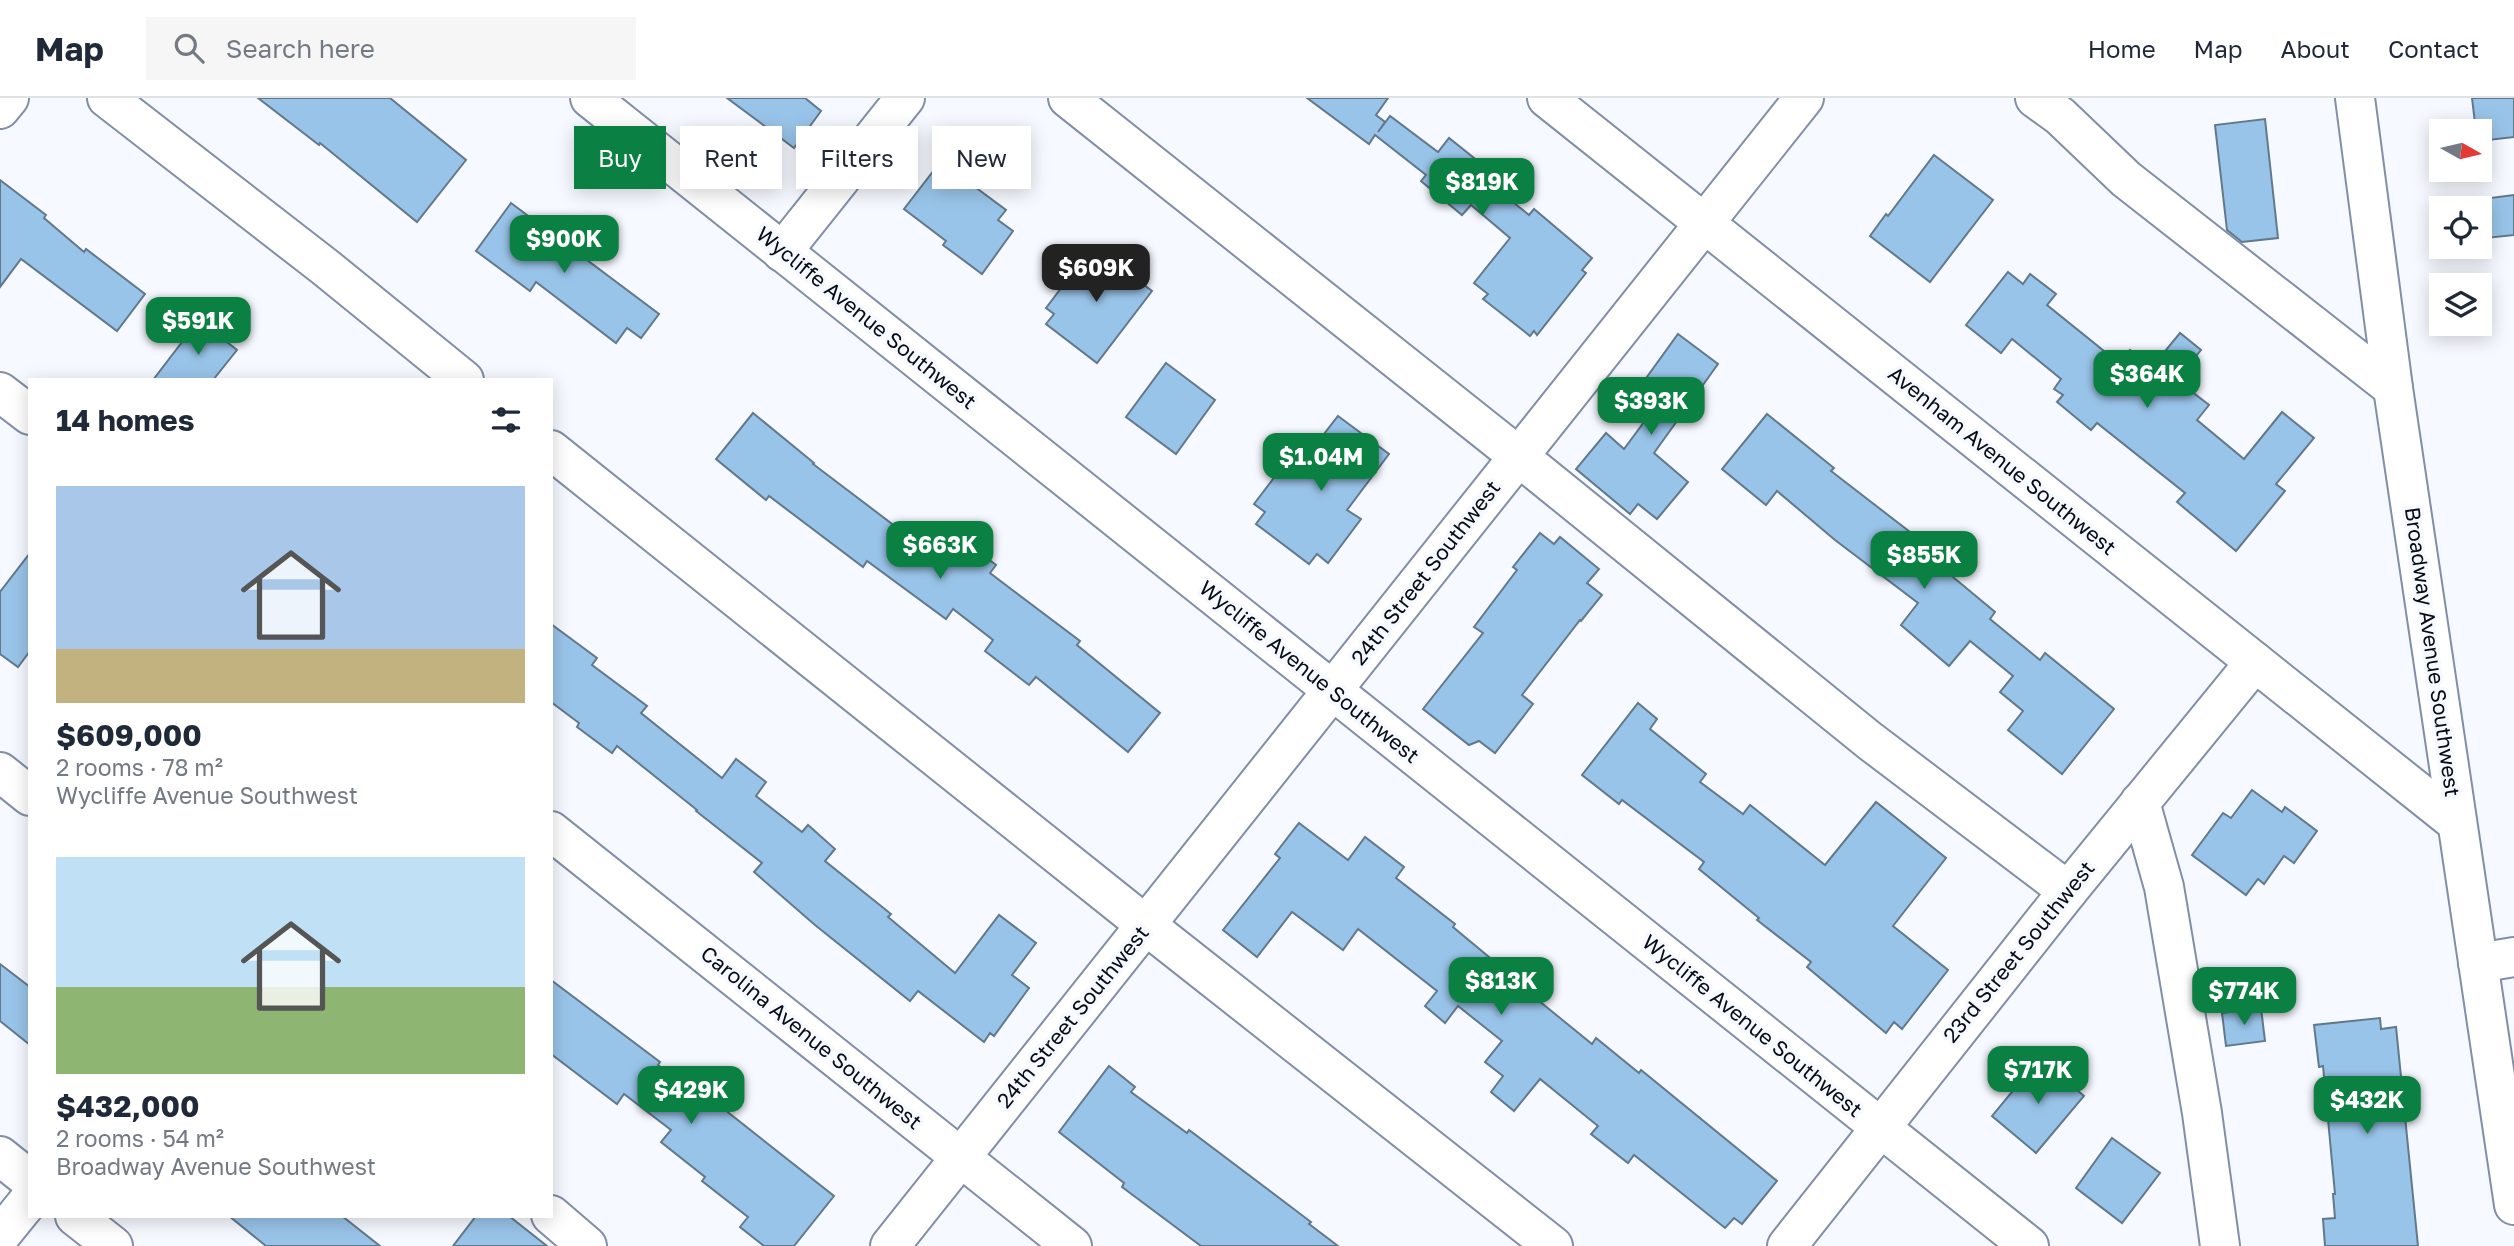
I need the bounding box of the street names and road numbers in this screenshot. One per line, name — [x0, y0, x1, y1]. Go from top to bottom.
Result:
street label: Wycliffe Avenue Southwest — [751, 220, 982, 414]
street label: Avenham Avenue Southwest — [1883, 360, 2122, 560]
street label: 24th Street Southwest — [1345, 475, 1505, 670]
street label: Broadway Avenue Southwest — [2400, 505, 2466, 798]
street label: Wycliffe Avenue Southwest — [1194, 574, 1425, 768]
street label: 23rd Street Southwest — [1937, 855, 2100, 1048]
street label: 24th Street Southwest — [991, 920, 1154, 1113]
street label: Wycliffe Avenue Southwest — [1637, 928, 1868, 1122]
street label: Carolina Avenue Southwest — [696, 940, 927, 1134]

